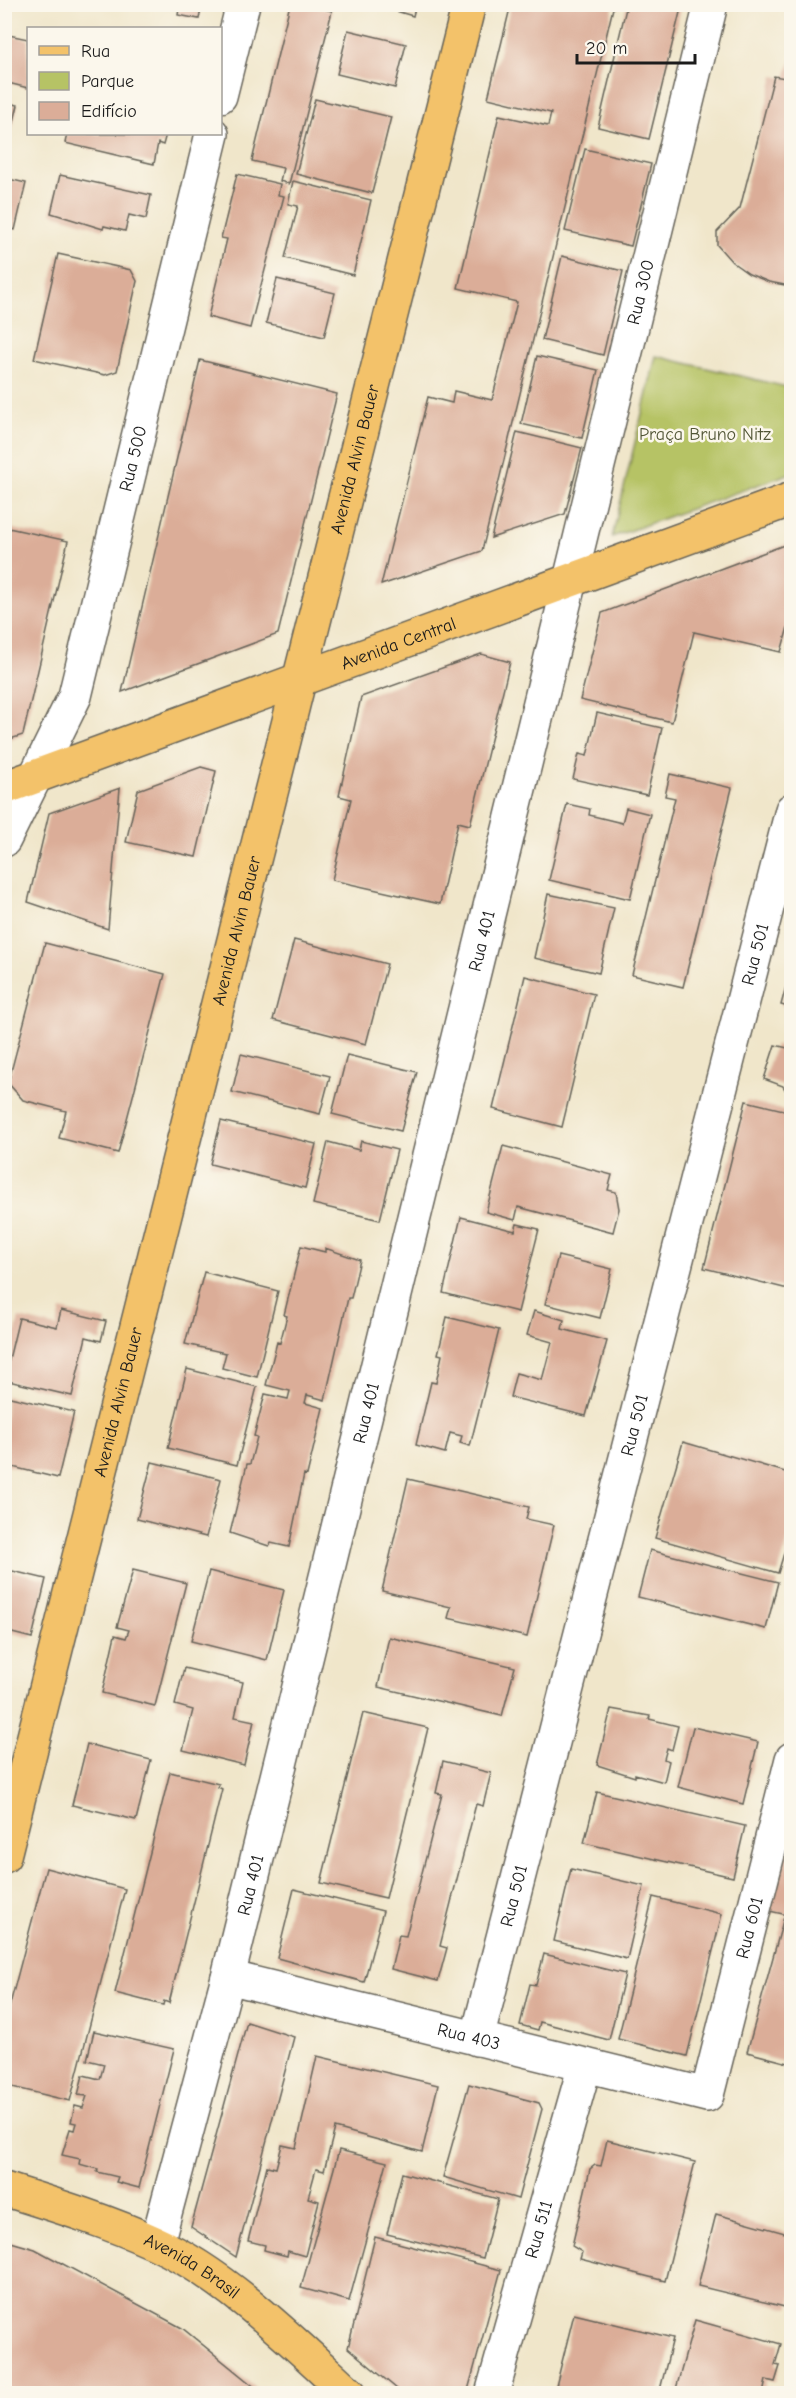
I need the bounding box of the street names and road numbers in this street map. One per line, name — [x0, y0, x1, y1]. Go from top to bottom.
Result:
street label: Rua 300 — [623, 257, 659, 327]
street label: Avenida Alvin Bauer — [326, 382, 384, 536]
street label: Rua 500 — [115, 424, 152, 494]
street label: Avenida Central — [338, 613, 459, 675]
street label: Avenida Alvin Bauer — [208, 853, 266, 1008]
street label: Rua 401 — [465, 908, 500, 974]
street label: Rua 501 — [738, 921, 774, 987]
street label: Avenida Alvin Bauer — [90, 1324, 148, 1479]
street label: Rua 401 — [349, 1380, 384, 1446]
street label: Rua 501 — [617, 1392, 653, 1458]
street label: Rua 401 — [233, 1853, 269, 1918]
street label: Rua 501 — [496, 1863, 532, 1929]
street label: Rua 601 — [732, 1895, 768, 1961]
street label: Rua 403 — [435, 2019, 502, 2055]
street label: Rua 511 — [521, 2198, 557, 2261]
street label: Avenida Brasil — [141, 2229, 244, 2303]

